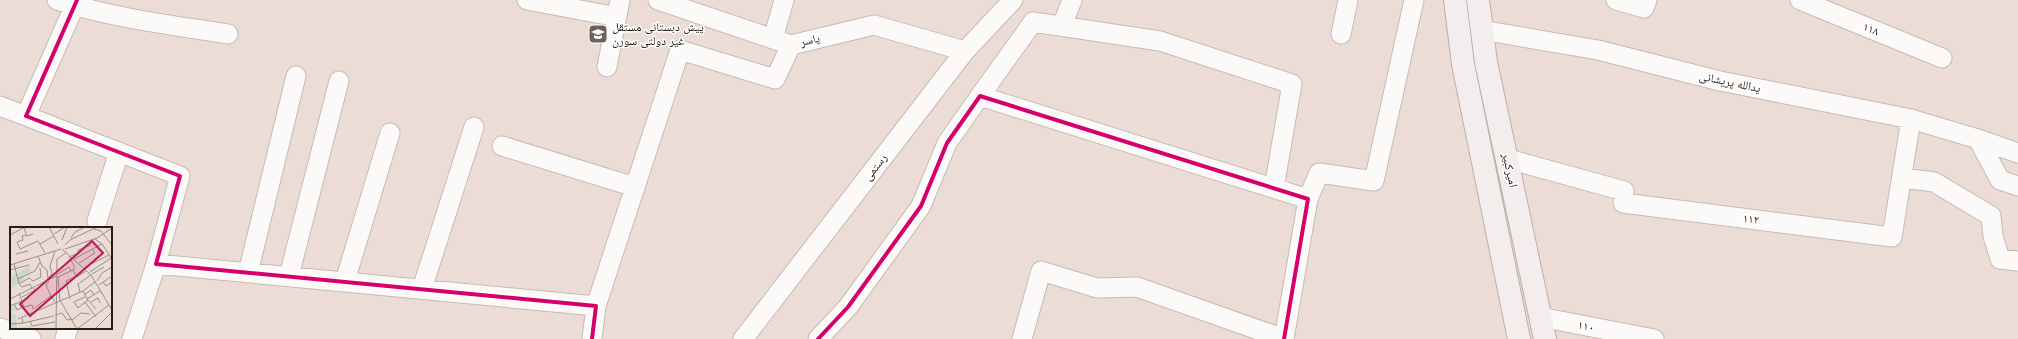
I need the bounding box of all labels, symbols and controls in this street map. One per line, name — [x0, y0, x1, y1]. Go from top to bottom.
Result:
place label: پیش دبستانی مستقل غیر دولتی سورن — [612, 19, 704, 48]
street label: ۱۱۸ — [1861, 19, 1882, 39]
school or university icon: پیش دبستانی مستقل غیر دولتی سورن — [587, 23, 609, 45]
street label: یاسر — [797, 30, 822, 50]
street label: یدالله پریشانی — [1698, 68, 1762, 96]
street label: رستمی — [859, 150, 890, 183]
street label: امیرکبیر — [1499, 150, 1522, 189]
street label: ۱۱۲ — [1742, 210, 1760, 227]
inset map — [10, 227, 112, 329]
street label: ۱۱۰ — [1577, 317, 1595, 334]

